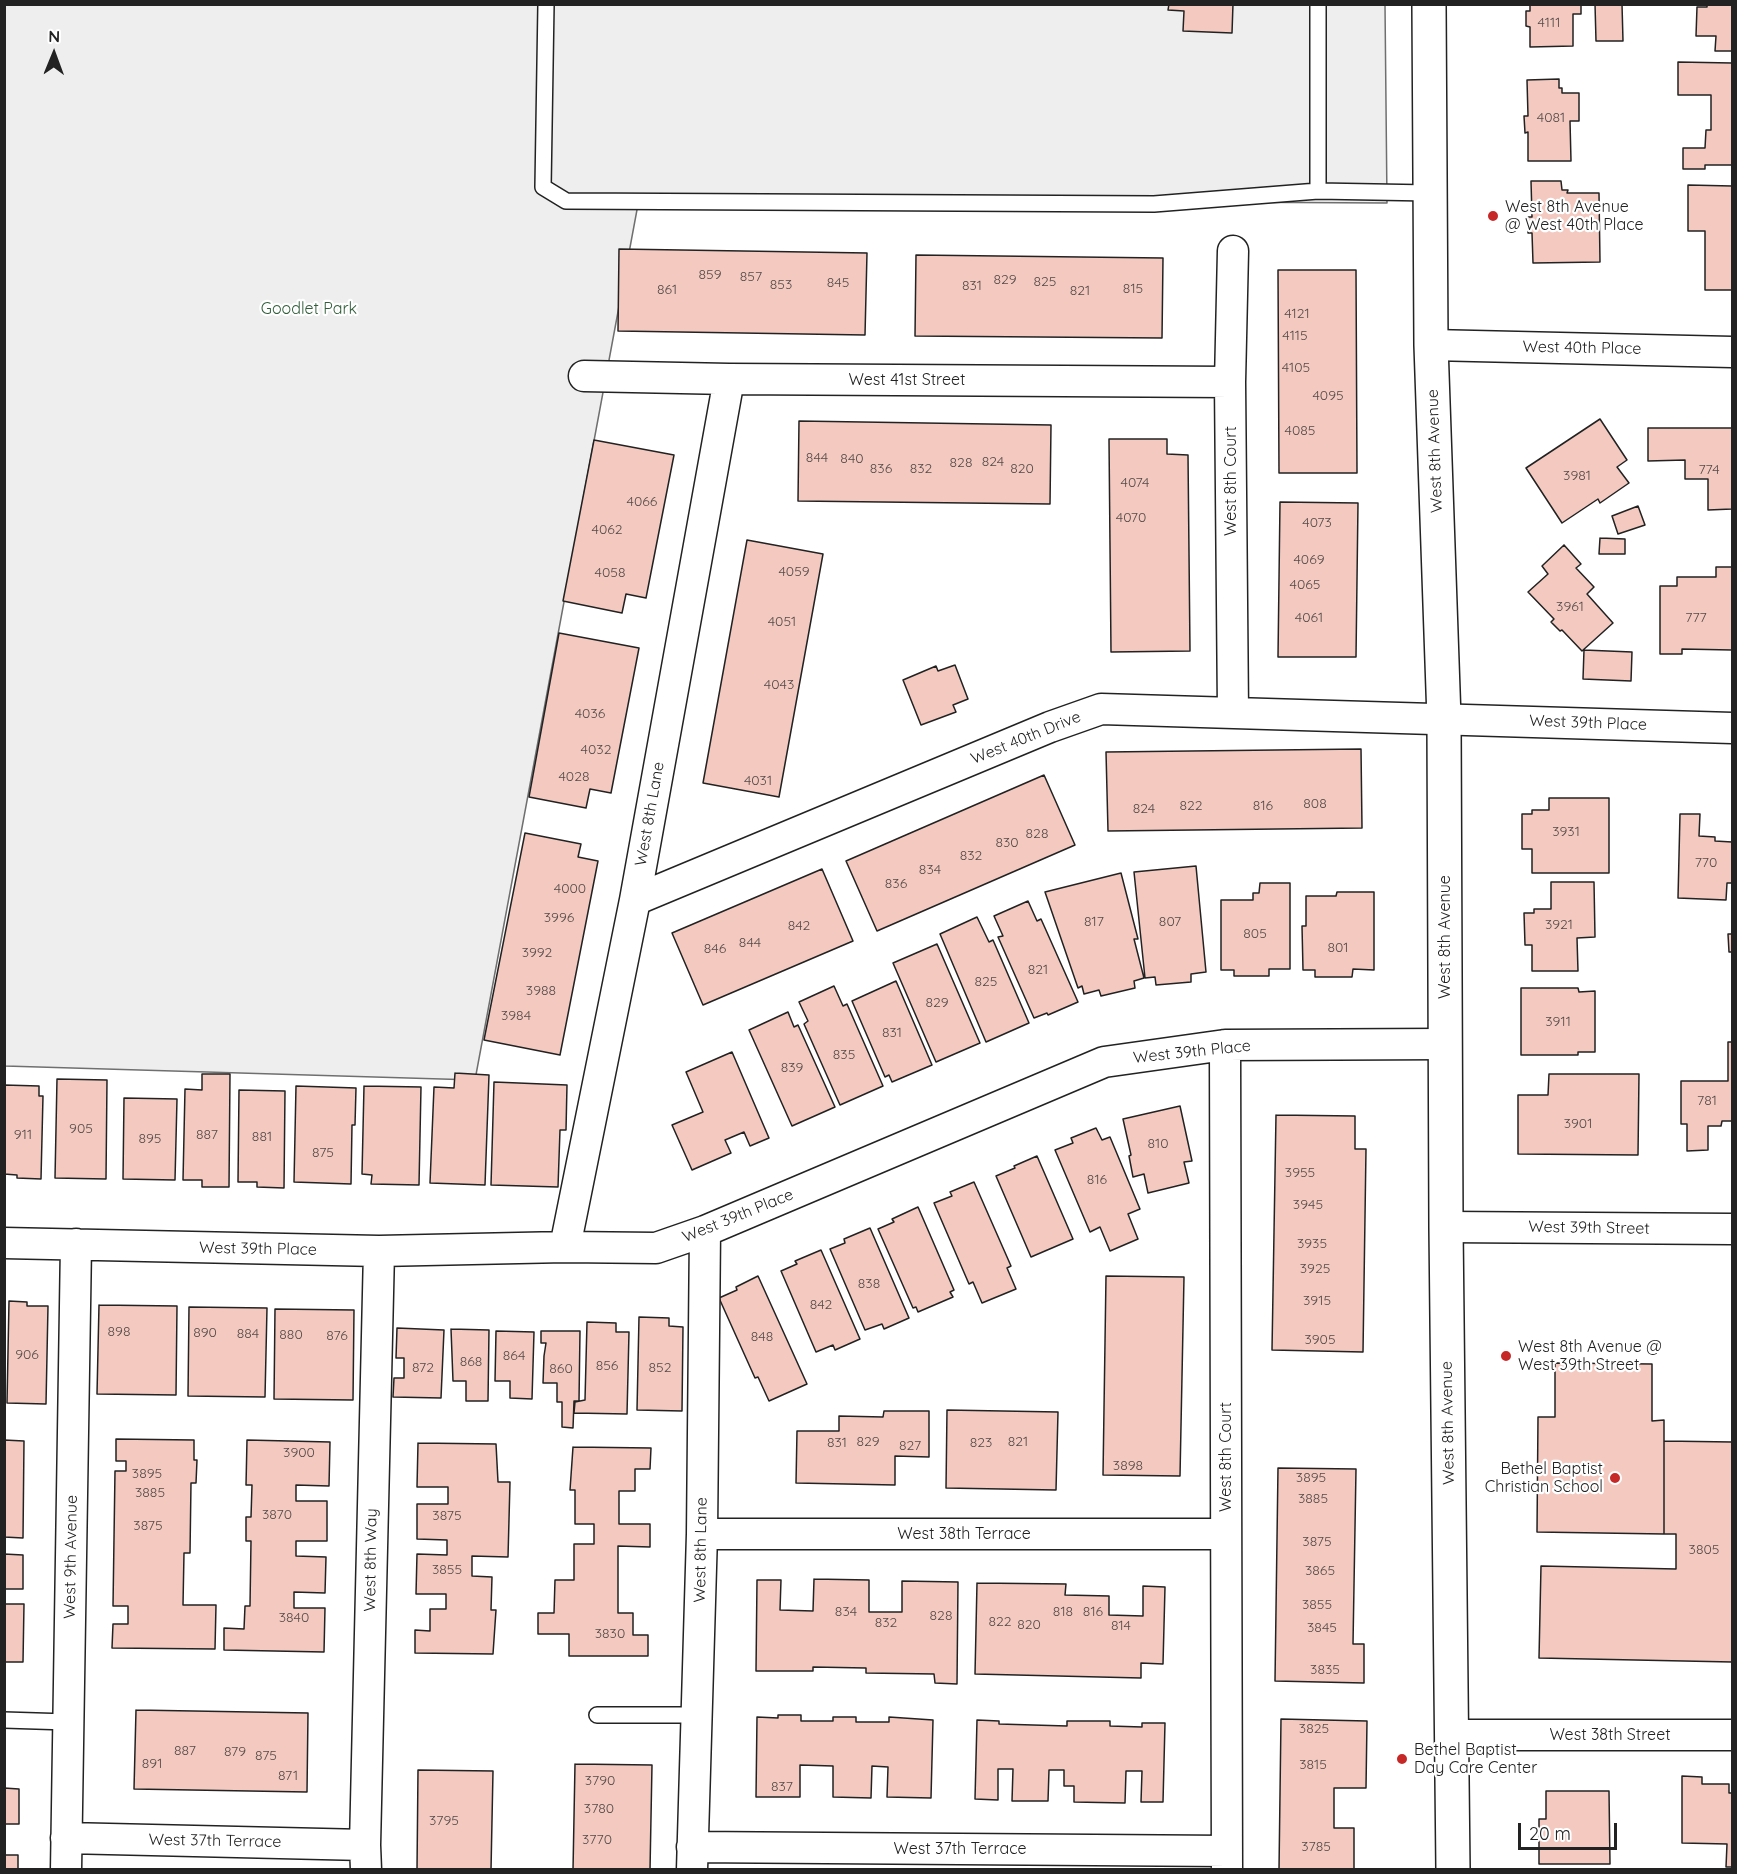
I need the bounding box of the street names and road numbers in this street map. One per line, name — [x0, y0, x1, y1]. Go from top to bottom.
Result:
street label: West 40th Place — [1523, 337, 1641, 359]
street label: West 41st Street — [849, 370, 965, 390]
street label: West 8th Avenue — [1423, 389, 1447, 513]
street label: West 8th Court — [1221, 426, 1241, 536]
street label: West 40th Drive — [968, 707, 1084, 769]
street label: West 39th Place — [1529, 711, 1647, 735]
street label: West 8th Lane — [631, 760, 669, 868]
street label: West 8th Avenue — [1435, 875, 1455, 999]
street label: West 39th Place — [1132, 1036, 1252, 1068]
street label: West 39th Place — [680, 1185, 796, 1247]
street label: West 39th Street — [1528, 1217, 1650, 1239]
street label: West 39th Place — [199, 1238, 317, 1260]
street label: West 8th Avenue — [1437, 1361, 1459, 1485]
street label: West 8th Court — [1216, 1402, 1236, 1512]
street label: West 9th Avenue — [60, 1495, 82, 1619]
street label: West 8th Lane — [690, 1497, 712, 1603]
street label: West 8th Way — [361, 1508, 381, 1612]
street label: West 38th Terrace — [897, 1524, 1031, 1544]
street label: West 38th Street — [1549, 1725, 1671, 1745]
street label: West 37th Terrace — [148, 1830, 282, 1852]
street label: West 37th Terrace — [894, 1839, 1026, 1859]

